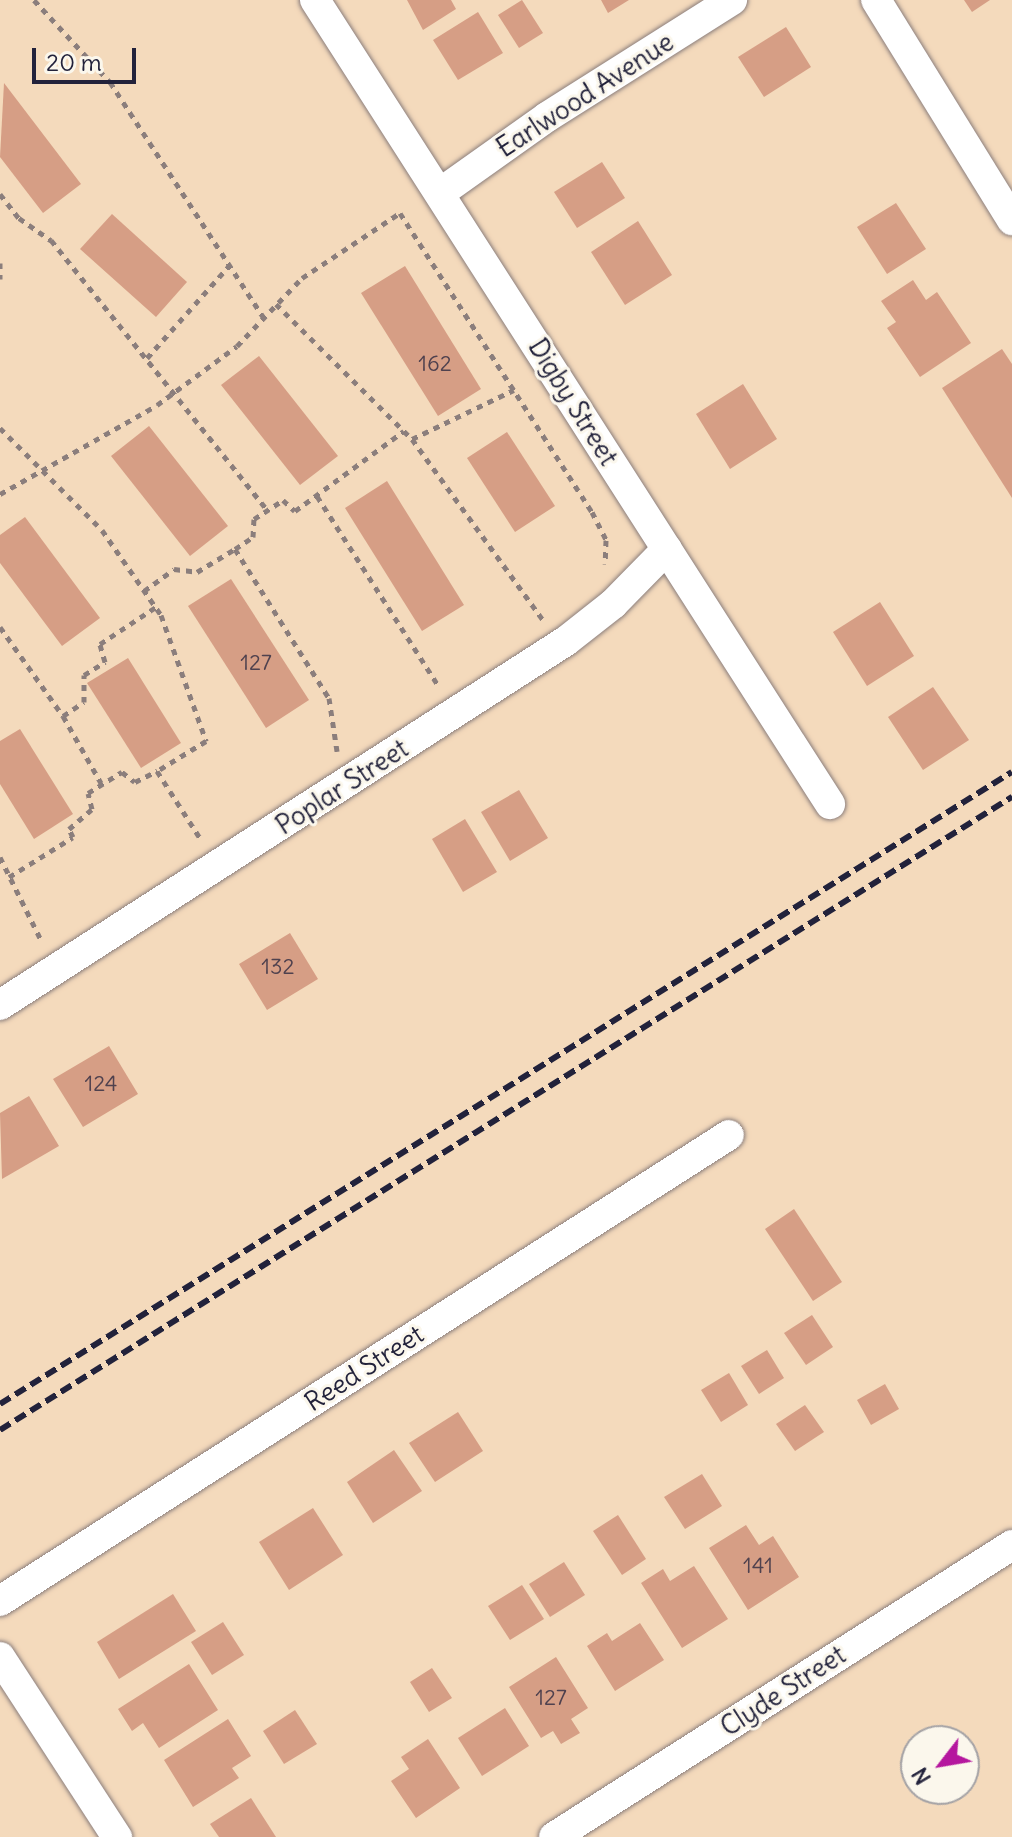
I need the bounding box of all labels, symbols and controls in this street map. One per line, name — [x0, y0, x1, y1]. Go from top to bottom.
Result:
street label: Earlwood Avenue — [491, 26, 679, 164]
scale bar — [36, 32, 140, 82]
text: 20 m — [46, 47, 102, 77]
street label: Digby Street — [522, 333, 624, 471]
house number: 162 — [418, 351, 452, 377]
house number: 127 — [240, 650, 272, 676]
street label: Poplar Street — [270, 733, 414, 841]
house number: 132 — [261, 954, 295, 980]
house number: 124 — [84, 1071, 118, 1097]
street label: Reed Street — [299, 1318, 429, 1418]
house number: 141 — [743, 1553, 773, 1579]
street label: Clyde Street — [715, 1639, 851, 1743]
house number: 127 — [535, 1685, 567, 1711]
north arrow — [900, 1725, 980, 1805]
text: N — [905, 1763, 937, 1790]

